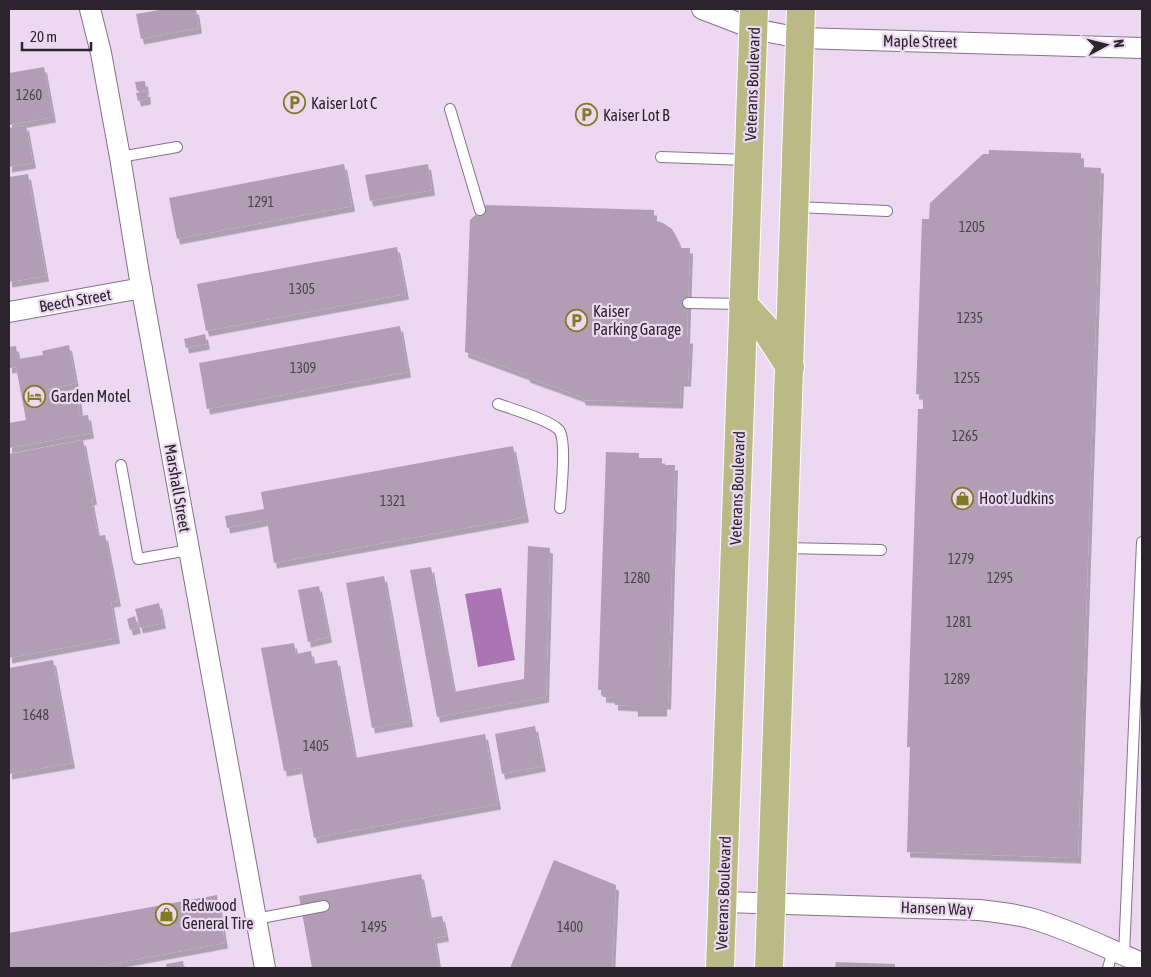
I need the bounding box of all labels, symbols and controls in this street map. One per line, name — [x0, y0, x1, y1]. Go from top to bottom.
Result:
scale bar — [22, 20, 91, 52]
north arrow — [1081, 20, 1131, 70]
street label: Veterans Boulevard — [741, 27, 763, 141]
text: 20 m — [30, 28, 57, 45]
street label: Maple Street — [883, 31, 958, 52]
text: N — [1110, 38, 1127, 48]
house number: 1260 — [16, 87, 43, 103]
parking icon: Kaiser Lot C — [283, 91, 307, 115]
place label: Kaiser Lot C — [311, 94, 377, 112]
parking icon: Kaiser Lot B — [575, 103, 599, 127]
place label: Kaiser Lot B — [603, 106, 670, 124]
house number: 1291 — [248, 194, 274, 210]
house number: 1205 — [959, 219, 985, 235]
house number: 1305 — [289, 281, 315, 297]
street label: Beech Street — [38, 285, 113, 315]
place label: Kaiser Parking Garage — [593, 302, 681, 339]
parking icon: Kaiser Parking Garage — [565, 308, 589, 332]
house number: 1235 — [957, 310, 983, 326]
house number: 1309 — [290, 360, 316, 376]
house number: 1255 — [954, 370, 980, 386]
hotel icon: Garden Motel — [23, 384, 47, 408]
place label: Garden Motel — [51, 387, 131, 405]
house number: 1265 — [952, 428, 978, 444]
street label: Veterans Boulevard — [726, 431, 748, 545]
street label: Marshall Street — [161, 442, 195, 534]
shop icon: Hoot Judkins — [951, 486, 975, 510]
place label: Hoot Judkins — [979, 489, 1055, 507]
house number: 1321 — [380, 493, 406, 509]
house number: 1279 — [948, 551, 974, 567]
house number: 1280 — [624, 570, 651, 586]
house number: 1295 — [987, 570, 1013, 586]
house number: 1281 — [946, 614, 972, 630]
house number: 1289 — [944, 671, 970, 687]
house number: 1648 — [23, 707, 50, 723]
house number: 1405 — [303, 738, 329, 754]
street label: Veterans Boulevard — [712, 836, 734, 950]
place label: Redwood General Tire — [182, 896, 253, 932]
street label: Hansen Way — [900, 898, 974, 919]
shop icon: Redwood General Tire — [154, 902, 178, 926]
house number: 1495 — [361, 919, 387, 935]
house number: 1400 — [557, 919, 584, 935]

